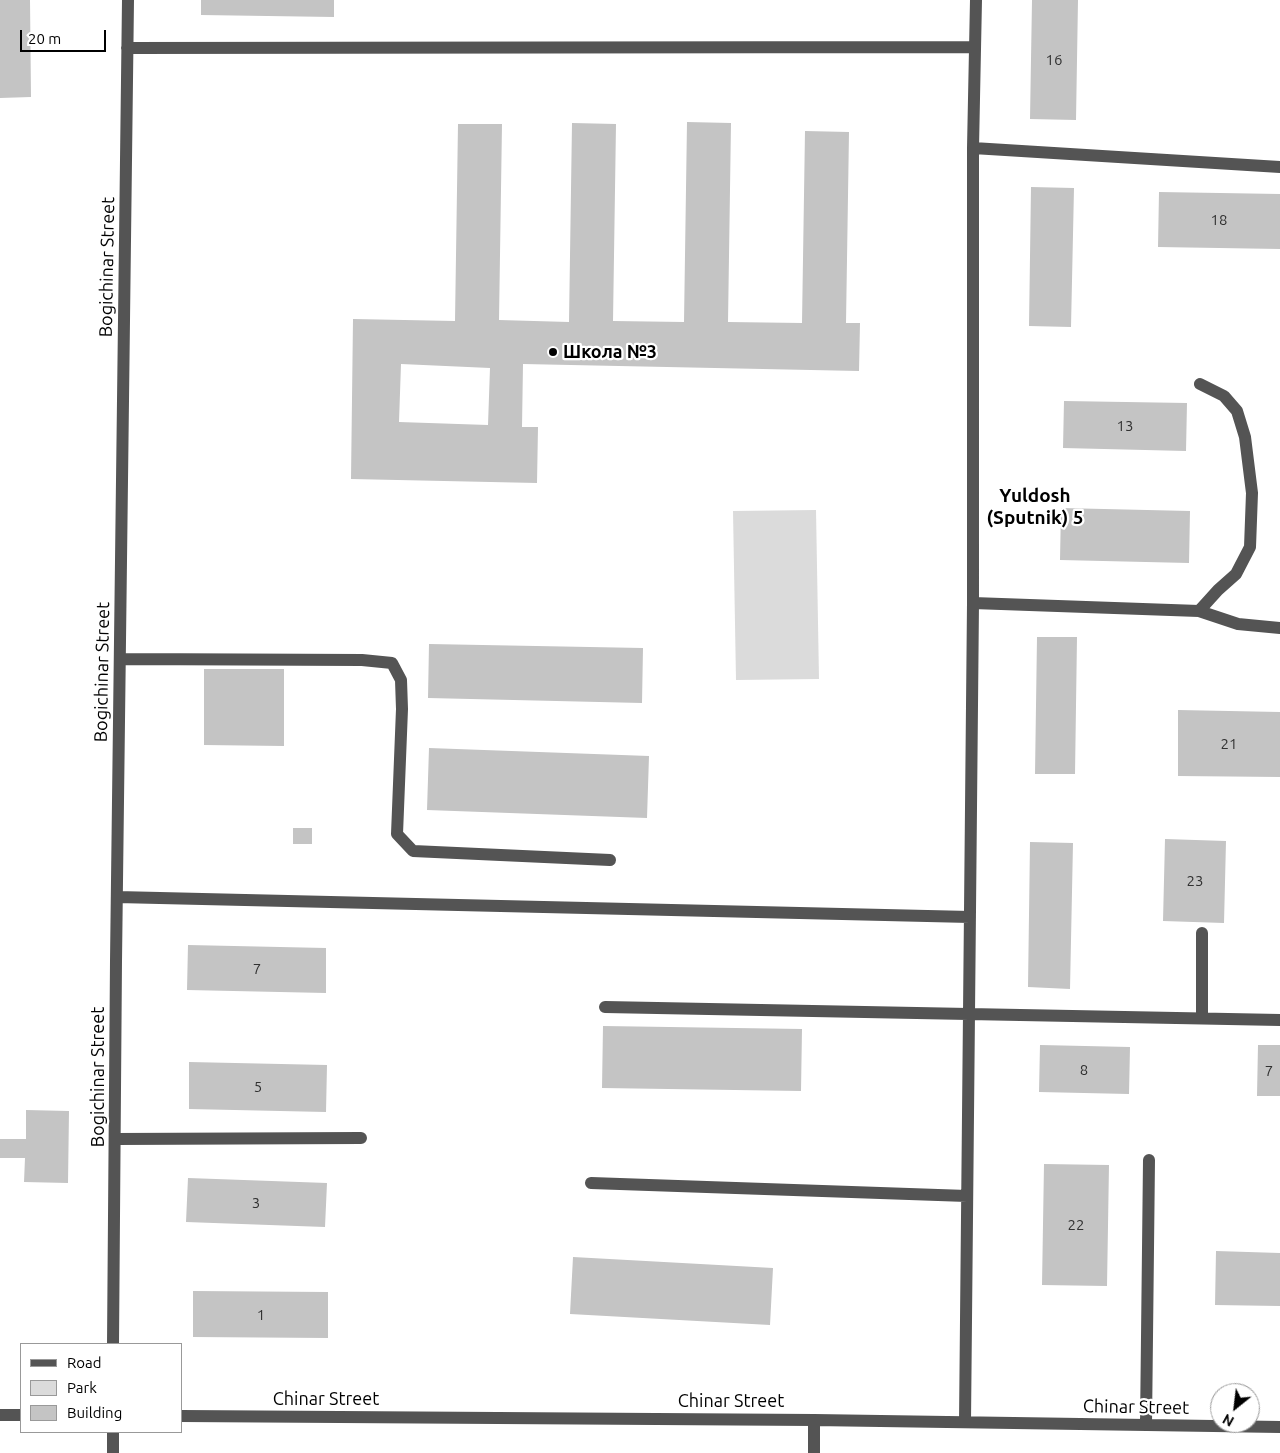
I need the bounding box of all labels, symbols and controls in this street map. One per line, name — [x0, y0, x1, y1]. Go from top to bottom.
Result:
scale bar — [22, 20, 109, 52]
text: 20 m — [28, 30, 61, 47]
house number: 16 — [1046, 51, 1062, 69]
street label: Bogichinar Street — [95, 197, 119, 337]
house number: 18 — [1211, 211, 1227, 229]
place label: Школа №3 — [563, 341, 657, 363]
marker: Школа №3 — [547, 346, 559, 358]
house number: 13 — [1117, 417, 1133, 435]
district label: Yuldosh (Sputnik) 5 — [987, 485, 1083, 529]
street label: Bogichinar Street — [90, 602, 114, 742]
house number: 21 — [1221, 735, 1237, 753]
house number: 23 — [1187, 872, 1203, 890]
house number: 7 — [253, 960, 261, 978]
street label: Bogichinar Street — [87, 1007, 109, 1147]
house number: 8 — [1080, 1061, 1088, 1079]
house number: 7 — [1265, 1062, 1273, 1080]
house number: 5 — [254, 1078, 262, 1096]
house number: 3 — [252, 1194, 260, 1212]
house number: 22 — [1068, 1216, 1084, 1234]
house number: 1 — [257, 1306, 265, 1324]
legend — [20, 1343, 182, 1433]
text: Road — [67, 1354, 102, 1371]
text: Park — [67, 1379, 97, 1396]
north arrow — [1210, 1383, 1260, 1433]
street label: Chinar Street — [273, 1388, 379, 1410]
street label: Chinar Street — [678, 1390, 784, 1412]
street label: Chinar Street — [1083, 1395, 1189, 1419]
text: Building — [67, 1404, 122, 1421]
text: N — [1220, 1411, 1237, 1430]

